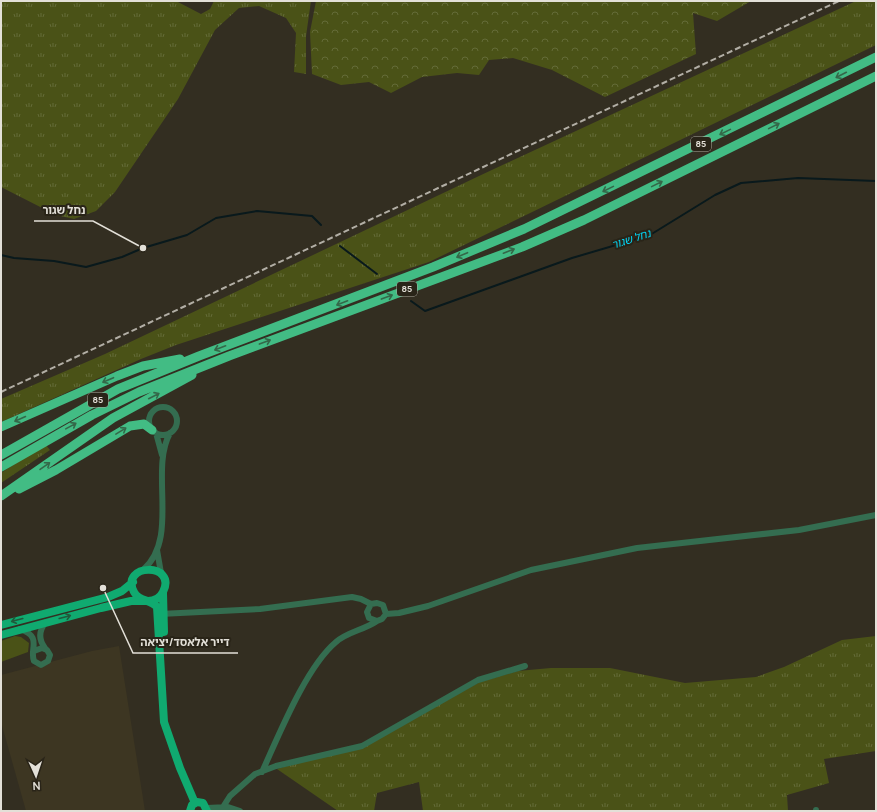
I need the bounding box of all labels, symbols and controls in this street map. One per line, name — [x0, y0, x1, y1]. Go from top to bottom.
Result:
one-way arrow — [835, 72, 847, 79]
one-way arrow — [767, 122, 779, 129]
one-way arrow — [719, 129, 731, 136]
road number: 85 — [691, 137, 711, 151]
one-way arrow — [651, 180, 663, 187]
one-way arrow — [602, 186, 614, 193]
callout: נחל שגור — [34, 198, 93, 221]
text: נחל שגור — [43, 202, 85, 217]
water label: נחל שגור — [609, 225, 653, 252]
one-way arrow — [502, 247, 514, 255]
one-way arrow — [457, 252, 469, 259]
road number: 85 — [397, 282, 417, 296]
one-way arrow — [381, 292, 393, 300]
one-way arrow — [336, 299, 348, 307]
one-way arrow — [259, 338, 271, 346]
one-way arrow — [214, 345, 226, 353]
one-way arrow — [102, 376, 114, 384]
one-way arrow — [148, 392, 160, 399]
road number: 85 — [88, 393, 108, 407]
one-way arrow — [14, 416, 26, 423]
one-way arrow — [65, 422, 77, 430]
one-way arrow — [115, 427, 127, 435]
one-way arrow — [39, 461, 50, 470]
one-way arrow — [59, 613, 72, 620]
one-way arrow — [11, 617, 24, 624]
callout: דייר אלאסד/יציאה — [133, 630, 238, 653]
text: דייר אלאסד/יציאה — [140, 634, 230, 649]
north arrow — [16, 756, 56, 796]
text: N — [32, 779, 41, 794]

